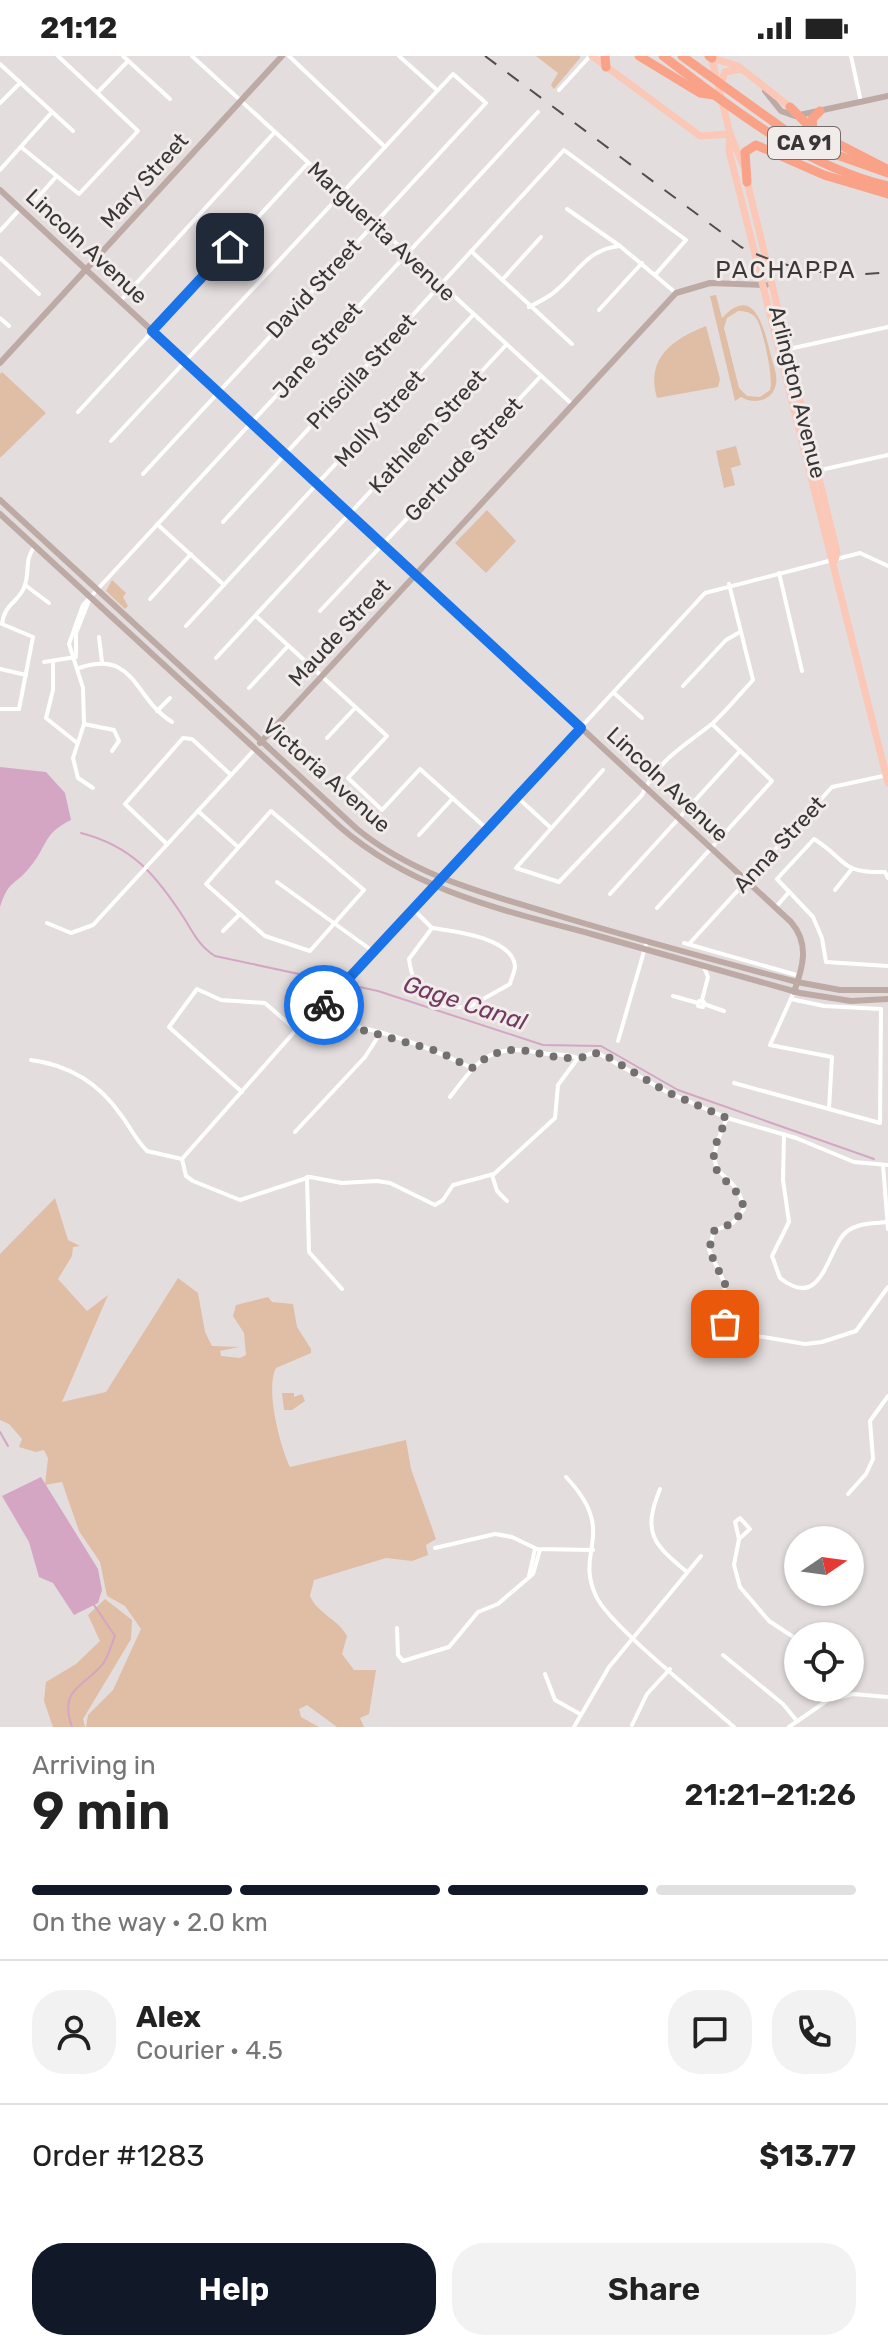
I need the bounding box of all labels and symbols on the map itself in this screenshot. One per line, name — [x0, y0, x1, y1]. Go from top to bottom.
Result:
street label: Mary Street — [95, 127, 194, 233]
road number: CA 91 — [768, 127, 840, 159]
street label: Marguerita Avenue — [302, 156, 461, 307]
street label: Lincoln Avenue — [20, 183, 153, 310]
pin — [196, 213, 264, 281]
street label: David Street — [260, 233, 367, 344]
district label: PACHAPPA — [715, 256, 857, 284]
street label: Jane Street — [267, 296, 368, 404]
street label: Arlington Avenue — [763, 303, 832, 481]
street label: Priscilla Street — [301, 308, 422, 435]
street label: Molly Street — [329, 364, 430, 472]
street label: Kathleen Street — [363, 364, 492, 499]
street label: Gertrude Street — [399, 391, 528, 527]
street label: Maude Street — [283, 573, 396, 692]
street label: Victoria Avenue — [257, 712, 396, 838]
street label: Lincoln Avenue — [601, 721, 734, 848]
street label: Anna Street — [728, 790, 831, 898]
courier — [284, 965, 364, 1045]
water label: Gage Canal — [400, 970, 532, 1037]
pin — [691, 1290, 759, 1358]
north arrow — [784, 1526, 864, 1606]

